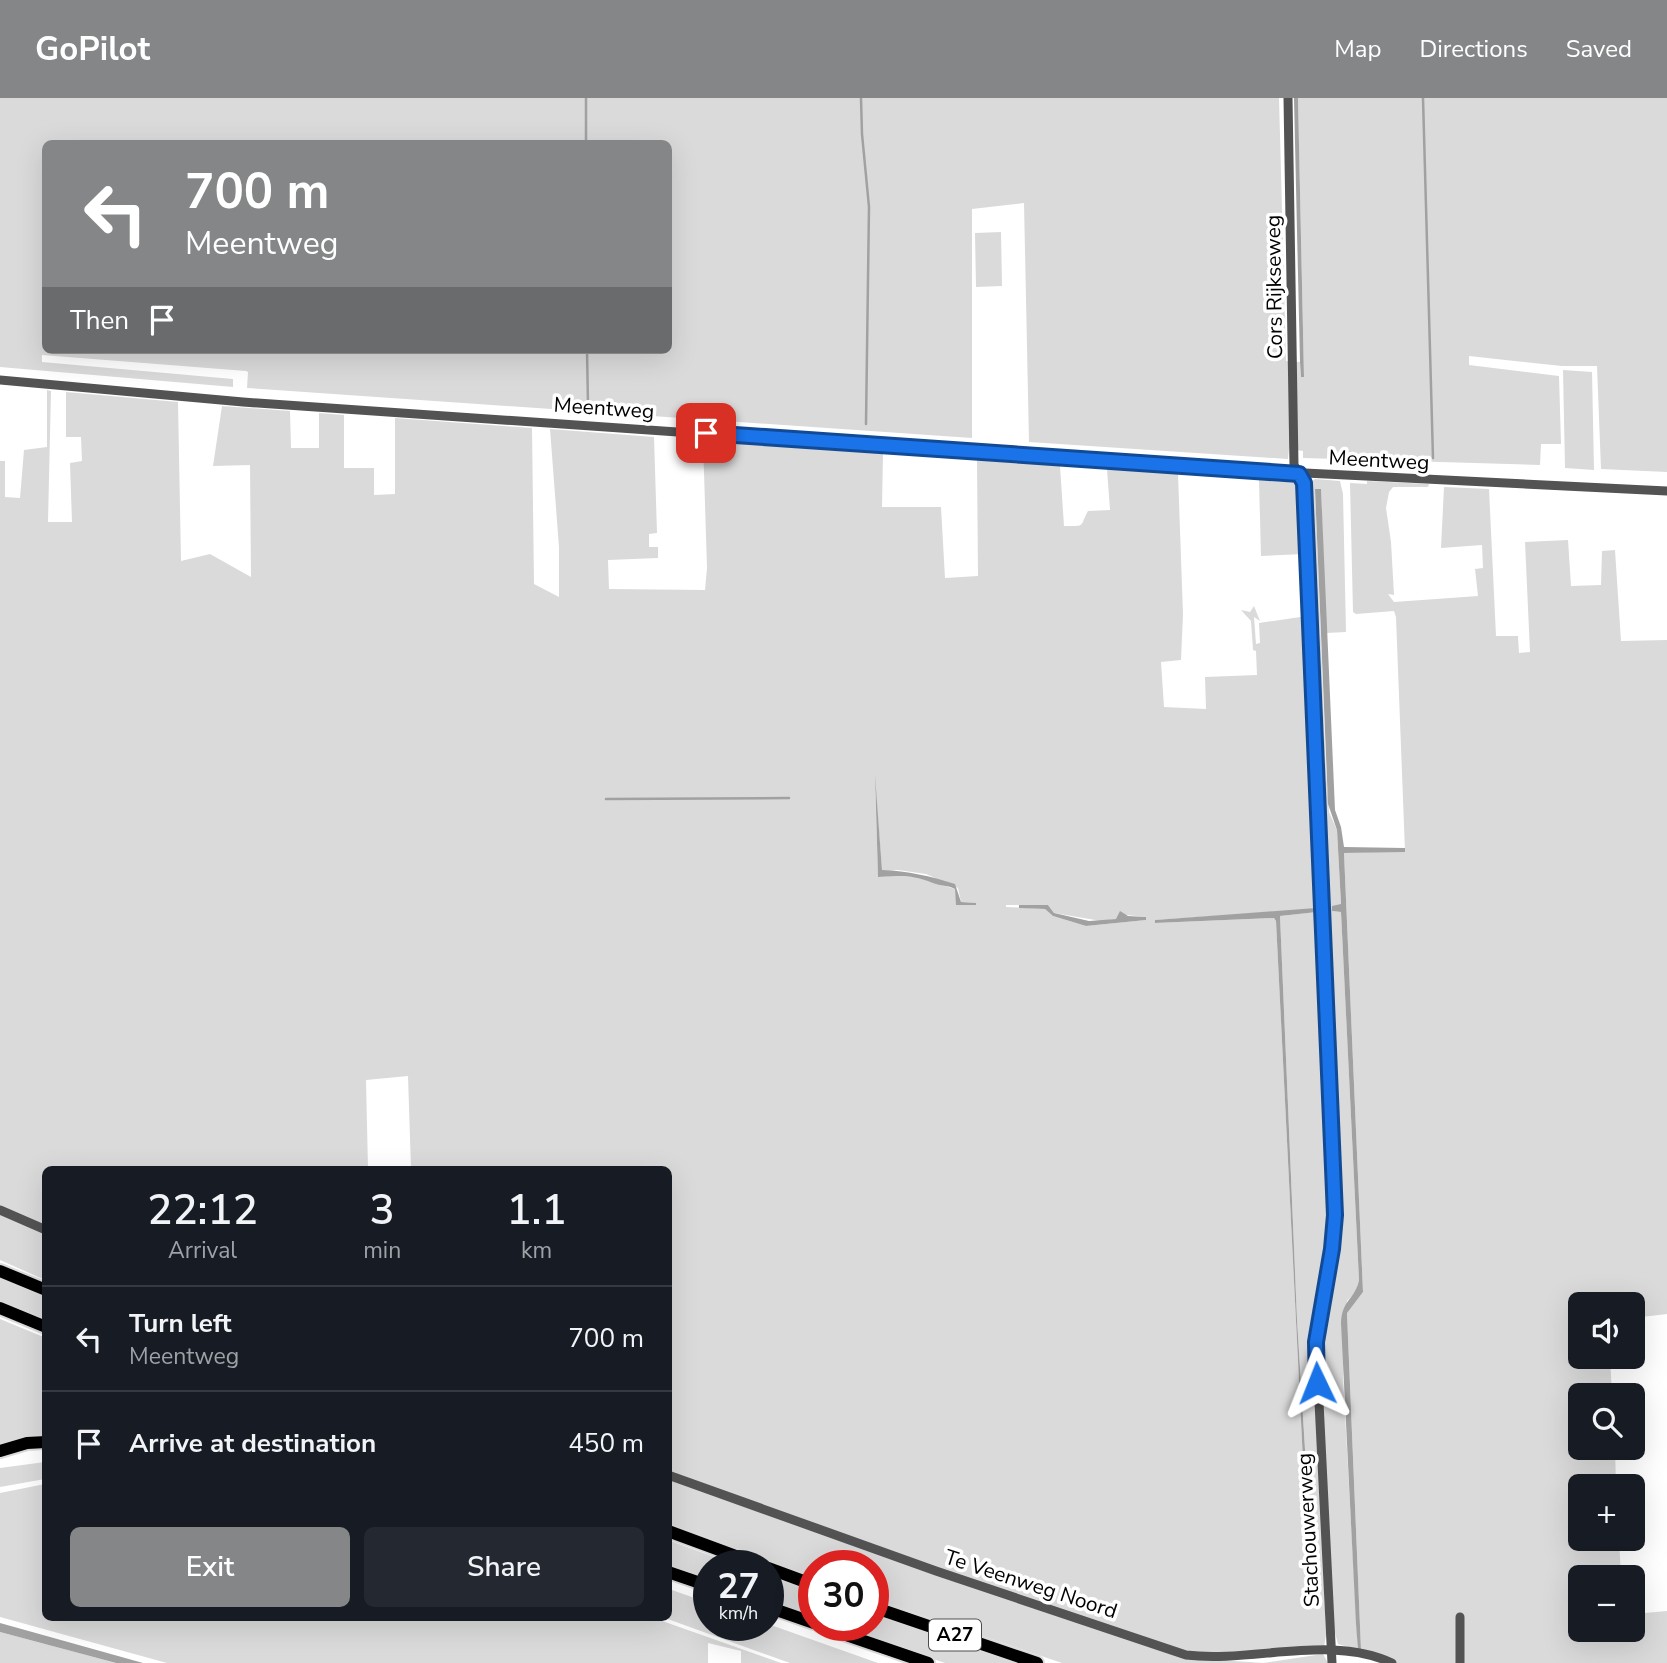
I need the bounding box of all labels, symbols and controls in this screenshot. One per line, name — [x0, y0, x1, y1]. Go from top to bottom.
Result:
text: GoPilot — [35, 27, 150, 72]
text: Map — [1334, 33, 1381, 65]
text: Directions — [1419, 33, 1528, 65]
text: Saved — [1566, 33, 1632, 65]
text: 700 m — [185, 158, 329, 225]
icon: left — [70, 168, 161, 259]
street label: Cors Rijkseweg — [1259, 215, 1289, 359]
text: Meentweg — [185, 222, 338, 265]
icon: arrive — [143, 301, 181, 339]
text: Then — [70, 303, 129, 338]
street label: Meentweg — [553, 391, 655, 425]
pin — [676, 403, 736, 463]
icon: arrive — [687, 414, 725, 452]
street label: Meentweg — [1328, 443, 1430, 477]
text: 22:12 — [147, 1182, 258, 1239]
text: 3 — [370, 1182, 395, 1239]
text: 1.1 — [506, 1182, 567, 1239]
text: Arrival — [168, 1235, 237, 1266]
text: min — [363, 1235, 401, 1266]
text: km — [521, 1235, 552, 1266]
map controls — [1568, 1292, 1645, 1642]
button: sound — [1568, 1292, 1645, 1369]
text: Turn left — [129, 1306, 232, 1341]
icon: left — [70, 1320, 108, 1358]
text: 700 m — [568, 1321, 644, 1356]
text: Meentweg — [129, 1341, 239, 1372]
position arrow — [1280, 1346, 1354, 1420]
button: search — [1568, 1383, 1645, 1460]
icon: arrive — [70, 1425, 108, 1463]
text: Arrive at destination — [129, 1426, 376, 1461]
text: 450 m — [568, 1426, 644, 1461]
street label: Stachouwerweg — [1290, 1452, 1326, 1608]
button: + — [1568, 1474, 1645, 1551]
button: Exit — [70, 1527, 350, 1607]
button: Share — [364, 1527, 644, 1607]
street label: Te Veenweg Noord — [941, 1543, 1121, 1625]
speed limit sign: 30 — [798, 1550, 889, 1641]
text: 27 — [717, 1563, 760, 1610]
button: − — [1568, 1565, 1645, 1642]
text: km/h — [719, 1601, 758, 1625]
road number: A27 — [929, 1620, 981, 1651]

